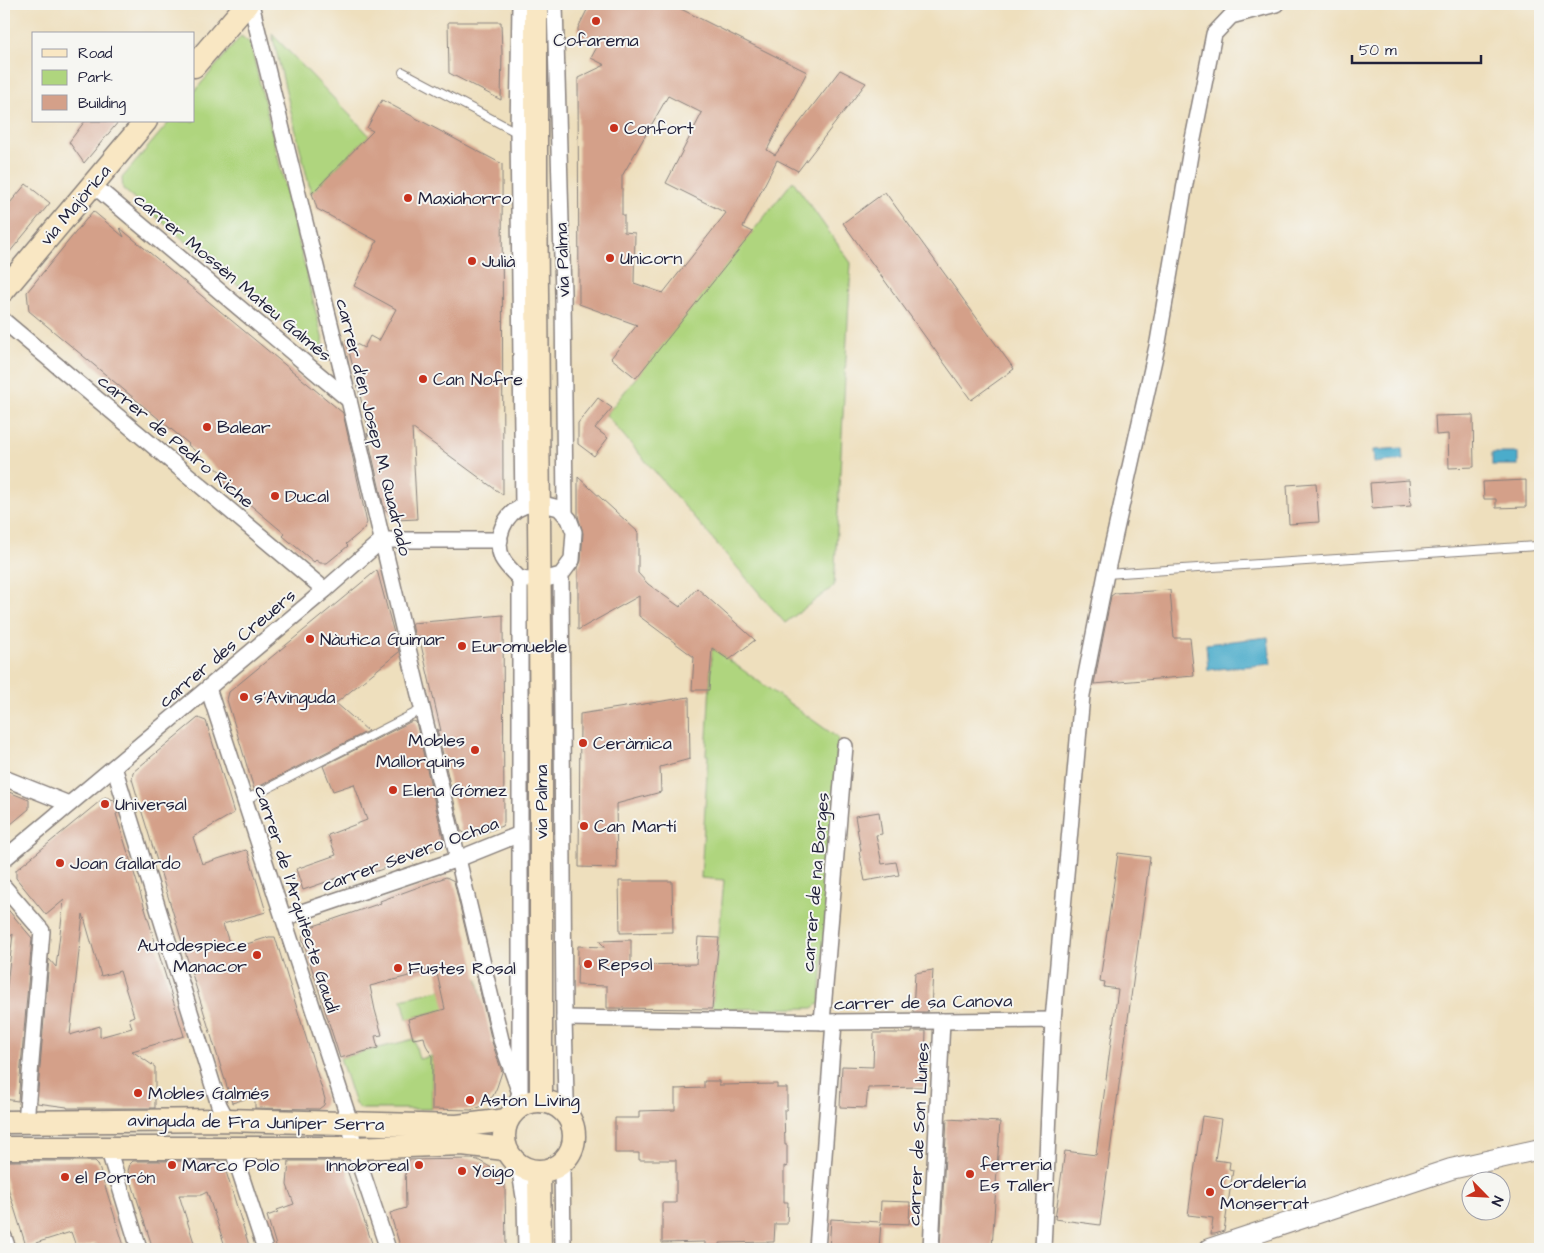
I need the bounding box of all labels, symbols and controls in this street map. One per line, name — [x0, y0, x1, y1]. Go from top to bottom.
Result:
marker: Cofarema — [590, 15, 602, 27]
place label: Cofarema — [553, 28, 639, 53]
legend — [32, 32, 195, 122]
scale bar — [1352, 32, 1480, 64]
text: 50 m — [1359, 40, 1397, 61]
text: Road — [78, 43, 113, 64]
text: Park — [78, 67, 113, 88]
text: Building — [78, 93, 126, 115]
place label: Confort — [624, 116, 695, 141]
marker: Confort — [608, 122, 620, 134]
street label: via Majòrica — [34, 159, 117, 251]
place label: Maxiahorro — [418, 186, 511, 211]
street label: carrer Mossèn Mateu Galmés — [129, 187, 337, 368]
marker: Maxiahorro — [402, 192, 414, 204]
street label: via Palma — [549, 222, 576, 298]
place label: Unicorn — [620, 246, 682, 271]
place label: Julià — [482, 249, 515, 274]
marker: Unicorn — [604, 252, 616, 264]
marker: Julià — [466, 255, 478, 267]
street label: carrer d'en Josep M. Quadrado — [329, 296, 418, 558]
place label: Can Nofre — [433, 367, 523, 392]
street label: carrer de Pedro Riche — [92, 369, 259, 514]
marker: Can Nofre — [417, 373, 429, 385]
place label: Balear — [217, 415, 271, 440]
marker: Balear — [201, 421, 213, 433]
place label: Ducal — [285, 484, 329, 509]
marker: Ducal — [269, 490, 281, 502]
street label: carrer des Creuers — [153, 583, 302, 713]
place label: Nàutica Guimar — [320, 627, 445, 652]
marker: Nàutica Guimar — [304, 633, 316, 645]
place label: Euromueble — [472, 634, 568, 659]
marker: Euromueble — [456, 640, 468, 652]
place label: s'Avinguda — [254, 685, 335, 711]
marker: s'Avinguda — [238, 691, 250, 703]
place label: Mobles Mallorquins — [376, 728, 465, 774]
place label: Ceràmica — [593, 731, 672, 756]
marker: Ceràmica — [577, 737, 589, 749]
marker: Mobles Mallorquins — [469, 744, 481, 756]
street label: via Palma — [529, 764, 554, 840]
place label: Elena Gómez — [403, 778, 507, 803]
street label: carrer de l'Arquitecte Gaudí — [248, 783, 345, 1016]
marker: Elena Gómez — [387, 784, 399, 796]
street label: carrer de na Borges — [795, 791, 837, 973]
place label: Universal — [115, 792, 187, 817]
marker: Universal — [99, 798, 111, 810]
street label: carrer Severo Ochoa — [318, 811, 502, 898]
place label: Can Martí — [594, 814, 676, 839]
marker: Can Martí — [578, 820, 590, 832]
place label: Joan Gallardo — [70, 851, 181, 876]
marker: Joan Gallardo — [54, 857, 66, 869]
place label: Autodespiece Manacor — [137, 933, 247, 979]
marker: Autodespiece Manacor — [251, 949, 263, 961]
place label: Repsol — [598, 952, 653, 977]
place label: Fustes Rosal — [408, 956, 516, 981]
marker: Repsol — [582, 958, 594, 970]
marker: Fustes Rosal — [392, 962, 404, 974]
street label: carrer de sa Canova — [834, 988, 1012, 1017]
street label: carrer de Son Llunes — [901, 1042, 936, 1226]
place label: Mobles Galmés — [148, 1081, 269, 1106]
marker: Mobles Galmés — [132, 1087, 144, 1099]
place label: Aston Living — [480, 1088, 580, 1114]
marker: Aston Living — [464, 1094, 476, 1106]
street label: avinguda de Fra Juníper Serra — [127, 1108, 385, 1138]
place label: ferreria Es Taller — [980, 1152, 1053, 1198]
place label: Marco Polo — [182, 1153, 279, 1178]
place label: Innoboreal — [326, 1153, 409, 1178]
marker: Marco Polo — [166, 1159, 178, 1171]
marker: Innoboreal — [413, 1159, 425, 1171]
place label: Yoigo — [472, 1159, 514, 1185]
place label: el Porrón — [75, 1165, 155, 1190]
marker: Yoigo — [456, 1165, 468, 1177]
marker: ferreria Es Taller — [964, 1168, 976, 1180]
place label: Cordelería Monserrat — [1220, 1170, 1310, 1216]
north arrow — [1462, 1170, 1512, 1220]
marker: el Porrón — [59, 1171, 71, 1183]
marker: Cordelería Monserrat — [1204, 1186, 1216, 1198]
text: N — [1486, 1193, 1508, 1209]

